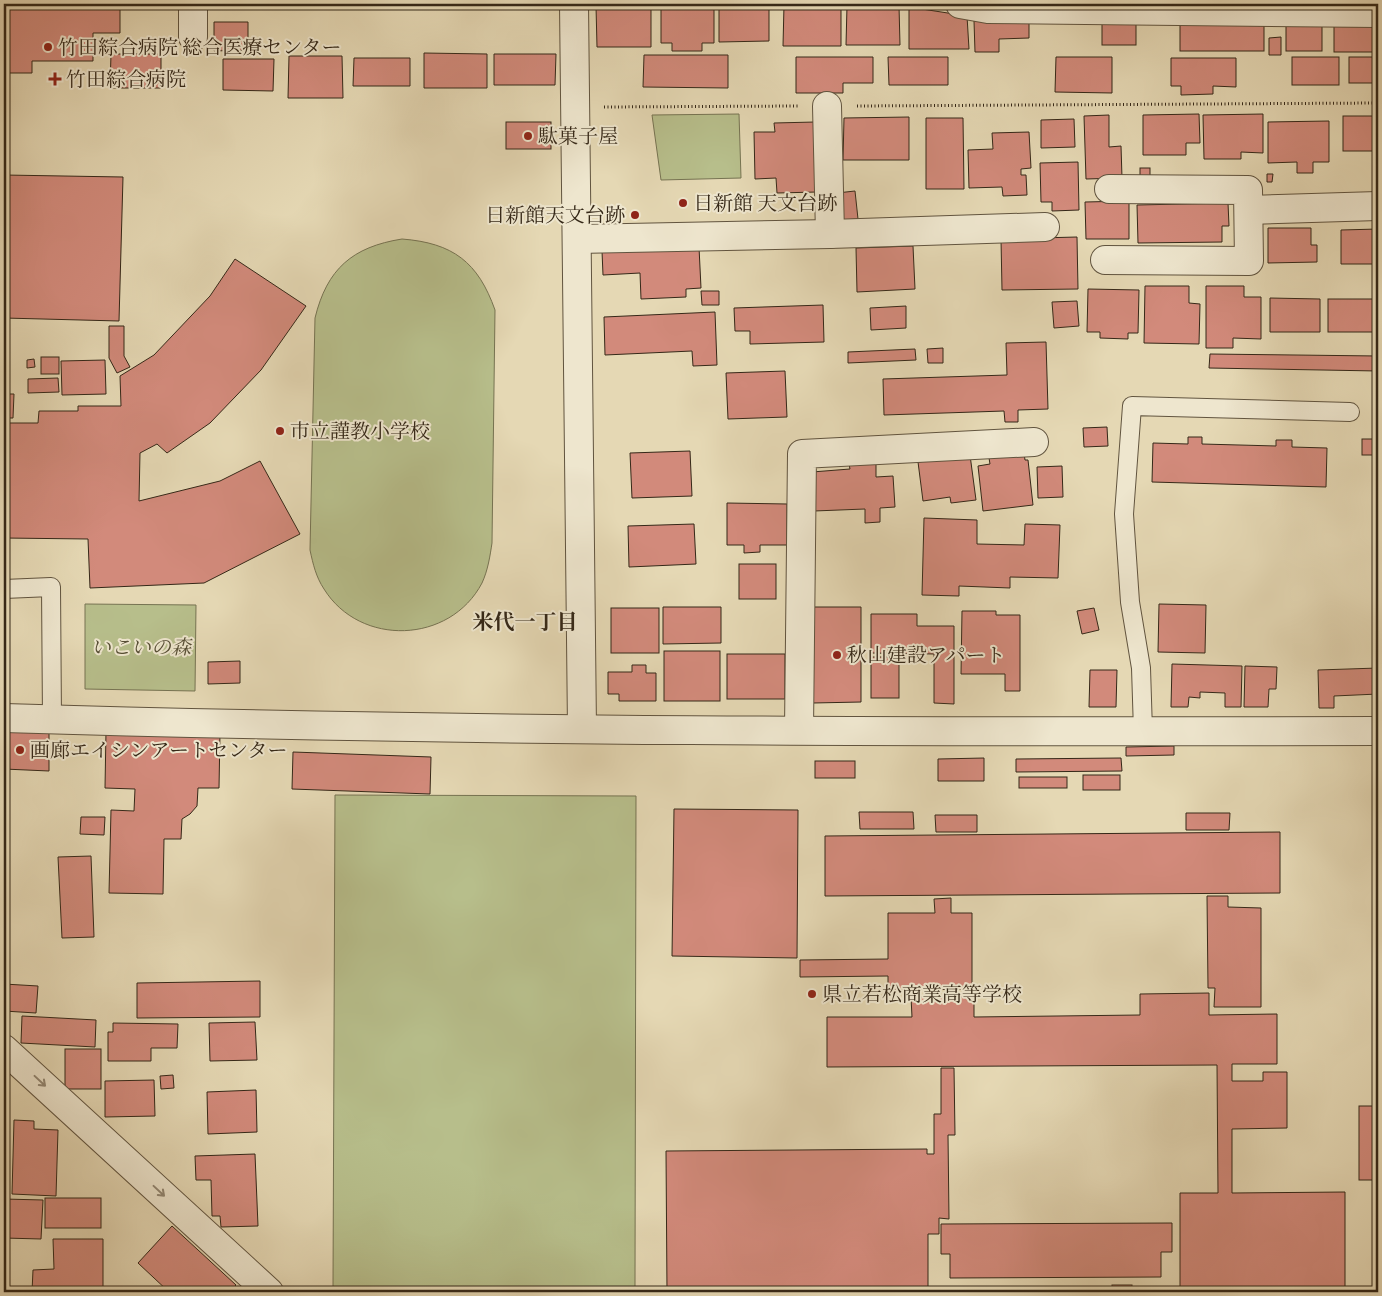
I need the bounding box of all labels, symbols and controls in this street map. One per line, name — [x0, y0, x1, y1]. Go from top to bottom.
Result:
place label: 竹田綜合病院 総合医療センター — [58, 36, 342, 61]
marker: 竹田綜合病院 総合医療センター — [42, 41, 54, 53]
place label: 竹田綜合病院 — [66, 68, 186, 93]
marker: 竹田綜合病院 — [48, 72, 62, 86]
place label: 駄菓子屋 — [538, 125, 618, 150]
marker: 駄菓子屋 — [522, 130, 534, 142]
place label: 日新館 天文台跡 — [693, 192, 837, 217]
marker: 日新館 天文台跡 — [677, 197, 689, 209]
place label: 日新館天文台跡 — [485, 204, 625, 229]
marker: 日新館天文台跡 — [629, 209, 641, 221]
place label: 市立謹教小学校 — [290, 420, 430, 445]
marker: 市立謹教小学校 — [274, 425, 286, 437]
district label: 米代一丁目 — [473, 610, 578, 637]
park label: いこいの森 — [91, 636, 193, 661]
place label: 秋山建設アパート — [847, 644, 1005, 669]
marker: 秋山建設アパート — [831, 649, 843, 661]
place label: 画廊エイシンアートセンター — [30, 739, 288, 764]
marker: 画廊エイシンアートセンター — [14, 744, 26, 756]
place label: 県立若松商業高等学校 — [822, 983, 1022, 1008]
marker: 県立若松商業高等学校 — [806, 988, 818, 1000]
one-way arrow — [33, 1076, 46, 1087]
one-way arrow — [153, 1185, 166, 1197]

